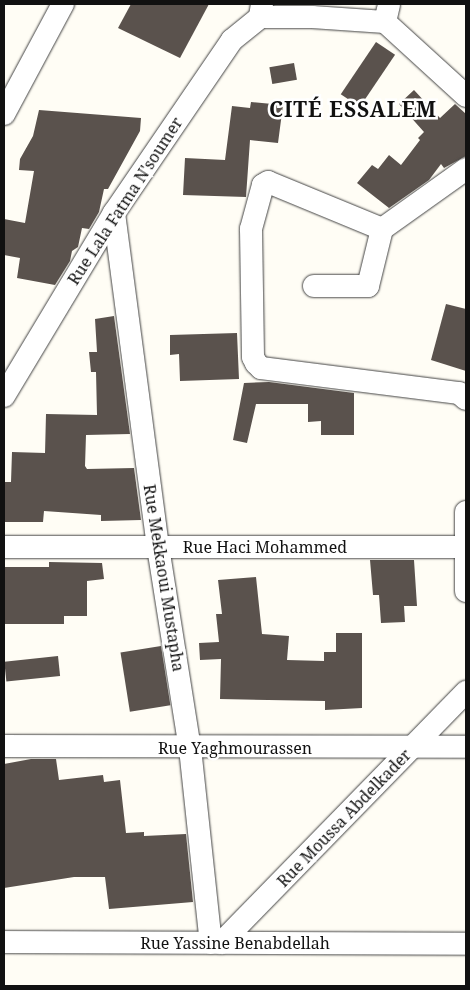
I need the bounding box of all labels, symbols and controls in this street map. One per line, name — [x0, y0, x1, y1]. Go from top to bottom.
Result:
district label: CITÉ ESSALEM — [267, 96, 439, 122]
street label: Rue Lala Fatma N'soumer — [64, 114, 186, 288]
street label: Rue Mekkaoui Mustapha — [140, 483, 188, 673]
street label: Rue Haci Mohammed — [183, 537, 347, 557]
street label: Rue Yaghmourassen — [158, 738, 312, 758]
street label: Rue Moussa Abdelkader — [273, 745, 415, 891]
street label: Rue Yassine Benabdellah — [140, 933, 330, 953]

